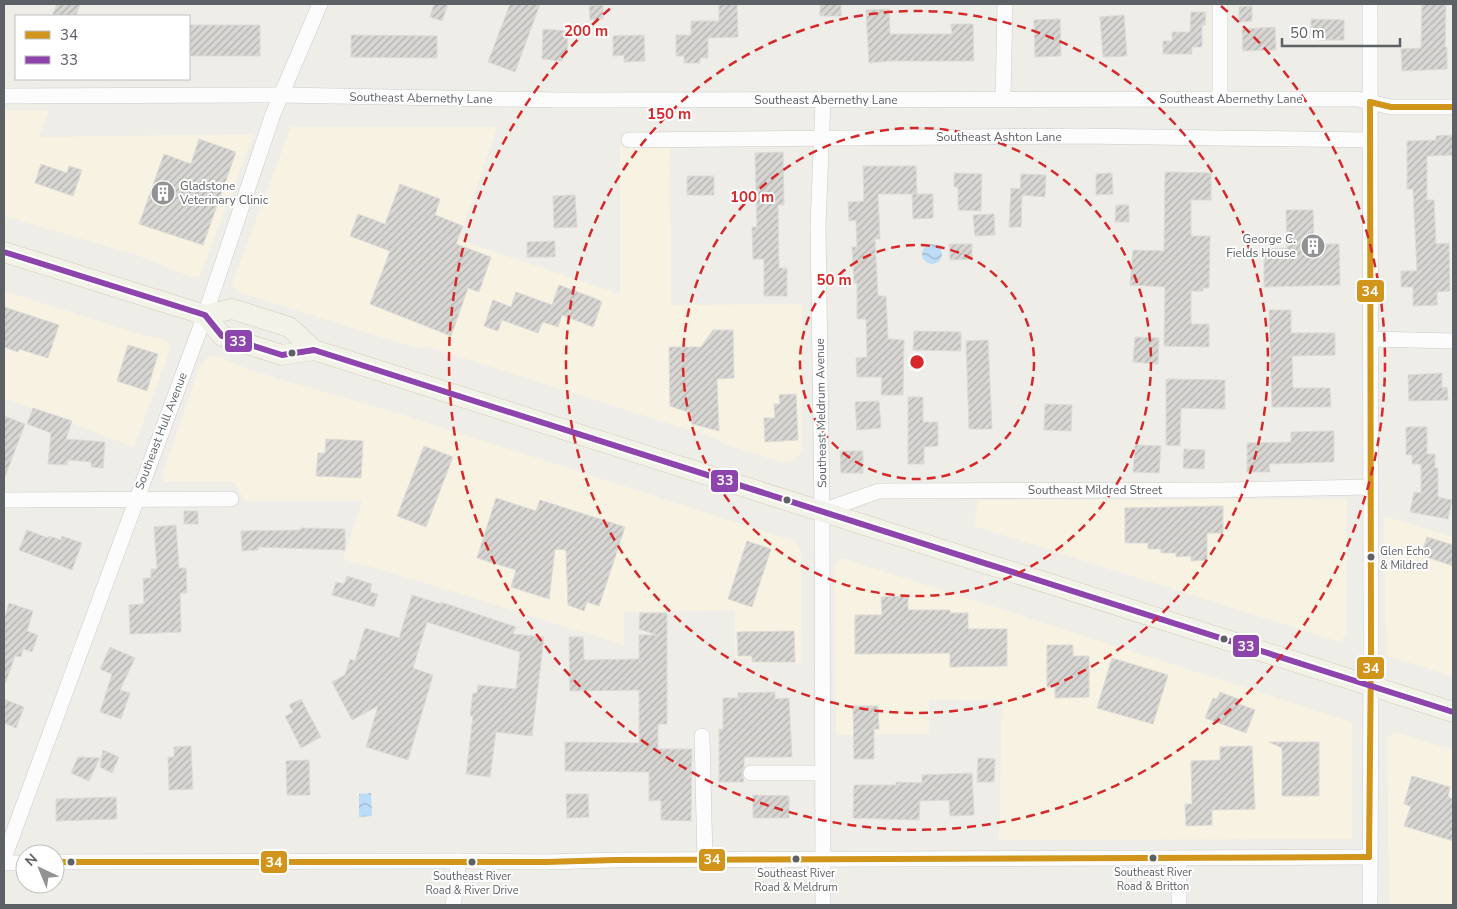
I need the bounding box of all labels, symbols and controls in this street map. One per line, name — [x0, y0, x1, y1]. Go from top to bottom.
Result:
legend — [15, 15, 190, 80]
scale bar — [1282, 15, 1400, 47]
text: 200 m — [564, 21, 608, 41]
text: 50 m — [1290, 23, 1325, 43]
text: 34 — [60, 25, 78, 45]
text: 33 — [60, 50, 78, 70]
street label: Southeast Abernethy Lane — [349, 89, 493, 107]
street label: Southeast Abernethy Lane — [1159, 91, 1303, 107]
street label: Southeast Abernethy Lane — [754, 92, 898, 108]
text: 150 m — [647, 104, 691, 124]
street label: Southeast Ashton Lane — [936, 129, 1062, 145]
place label: Gladstone Veterinary Clinic — [179, 178, 269, 208]
building icon: Gladstone Veterinary Clinic — [150, 180, 176, 206]
text: 100 m — [730, 187, 774, 207]
place label: George C. Fields House — [1226, 231, 1296, 261]
building icon: George C. Fields House — [1300, 233, 1326, 259]
text: 50 m — [816, 270, 852, 290]
line badge: 34 — [1356, 279, 1385, 303]
text: 34 — [1362, 282, 1379, 301]
line badge: 33 — [224, 329, 253, 353]
text: 33 — [230, 332, 246, 351]
street label: Southeast Meldrum Avenue — [812, 338, 830, 488]
unlabelled marker — [287, 348, 297, 358]
centre of rings — [908, 353, 926, 371]
street label: Southeast Hull Avenue — [131, 370, 191, 492]
line badge: 33 — [710, 469, 739, 493]
text: 33 — [717, 471, 733, 490]
street label: Southeast Mildred Street — [1028, 482, 1163, 498]
unlabelled marker — [782, 495, 792, 505]
place label: Glen Echo & Mildred — [1380, 544, 1430, 573]
marker: Glen Echo & Mildred — [1366, 552, 1376, 562]
unlabelled marker — [1219, 634, 1229, 644]
line badge: 33 — [1232, 634, 1260, 658]
text: 33 — [1238, 637, 1254, 656]
line badge: 34 — [1356, 656, 1385, 680]
text: 34 — [1363, 659, 1380, 678]
north arrow — [15, 844, 65, 894]
line badge: 34 — [698, 848, 726, 872]
text: N — [21, 850, 42, 870]
line badge: 34 — [260, 850, 288, 874]
text: 34 — [704, 850, 721, 869]
text: 34 — [266, 853, 283, 872]
marker: Southeast River Road & Britton — [1148, 853, 1158, 863]
marker: Southeast River Road & Meldrum — [791, 854, 801, 864]
unlabelled marker — [66, 857, 76, 867]
marker: Southeast River Road & River Drive — [467, 857, 477, 867]
place label: Southeast River Road & Britton — [1114, 865, 1192, 894]
place label: Southeast River Road & Meldrum — [754, 866, 838, 895]
place label: Southeast River Road & River Drive — [425, 869, 519, 898]

